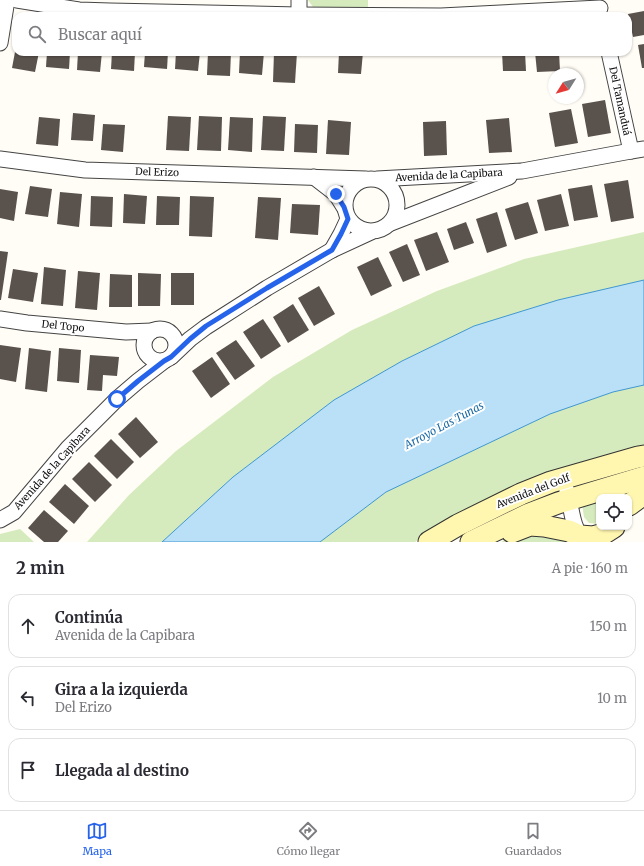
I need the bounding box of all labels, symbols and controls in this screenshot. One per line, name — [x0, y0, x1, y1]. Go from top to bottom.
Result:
search box — [12, 12, 632, 56]
icon: search — [26, 23, 48, 45]
text: Buscar aquí — [58, 25, 142, 44]
street label: Del Tamanduá — [606, 65, 634, 137]
north arrow — [548, 68, 584, 104]
street label: Del Erizo — [135, 165, 179, 179]
street label: Avenida de la Capibara — [394, 166, 504, 184]
route end — [327, 185, 345, 203]
street label: Del Topo — [41, 317, 85, 335]
route start — [108, 390, 126, 408]
water label: Arroyo Las Tunas — [401, 398, 486, 452]
street label: Avenida de la Capibara — [10, 423, 93, 513]
street label: Avenida del Golf — [493, 471, 573, 511]
map controls — [596, 494, 632, 530]
button: locate — [596, 494, 632, 530]
text: 2 min — [16, 557, 64, 579]
text: A pie · 160 m — [552, 560, 628, 577]
text: Continúa — [55, 608, 123, 627]
icon: ahead — [17, 615, 39, 637]
text: 150 m — [590, 618, 627, 635]
text: Avenida de la Capibara — [55, 627, 195, 644]
text: Gira a la izquierda — [55, 680, 188, 699]
icon: left — [17, 687, 39, 709]
text: 10 m — [597, 690, 627, 707]
text: Del Erizo — [55, 699, 112, 716]
icon: arrive — [17, 759, 39, 781]
text: Llegada al destino — [55, 761, 189, 780]
tab: Mapa — [82, 820, 112, 858]
tab: Cómo llegar — [277, 820, 340, 858]
tab: Guardados — [505, 820, 562, 858]

